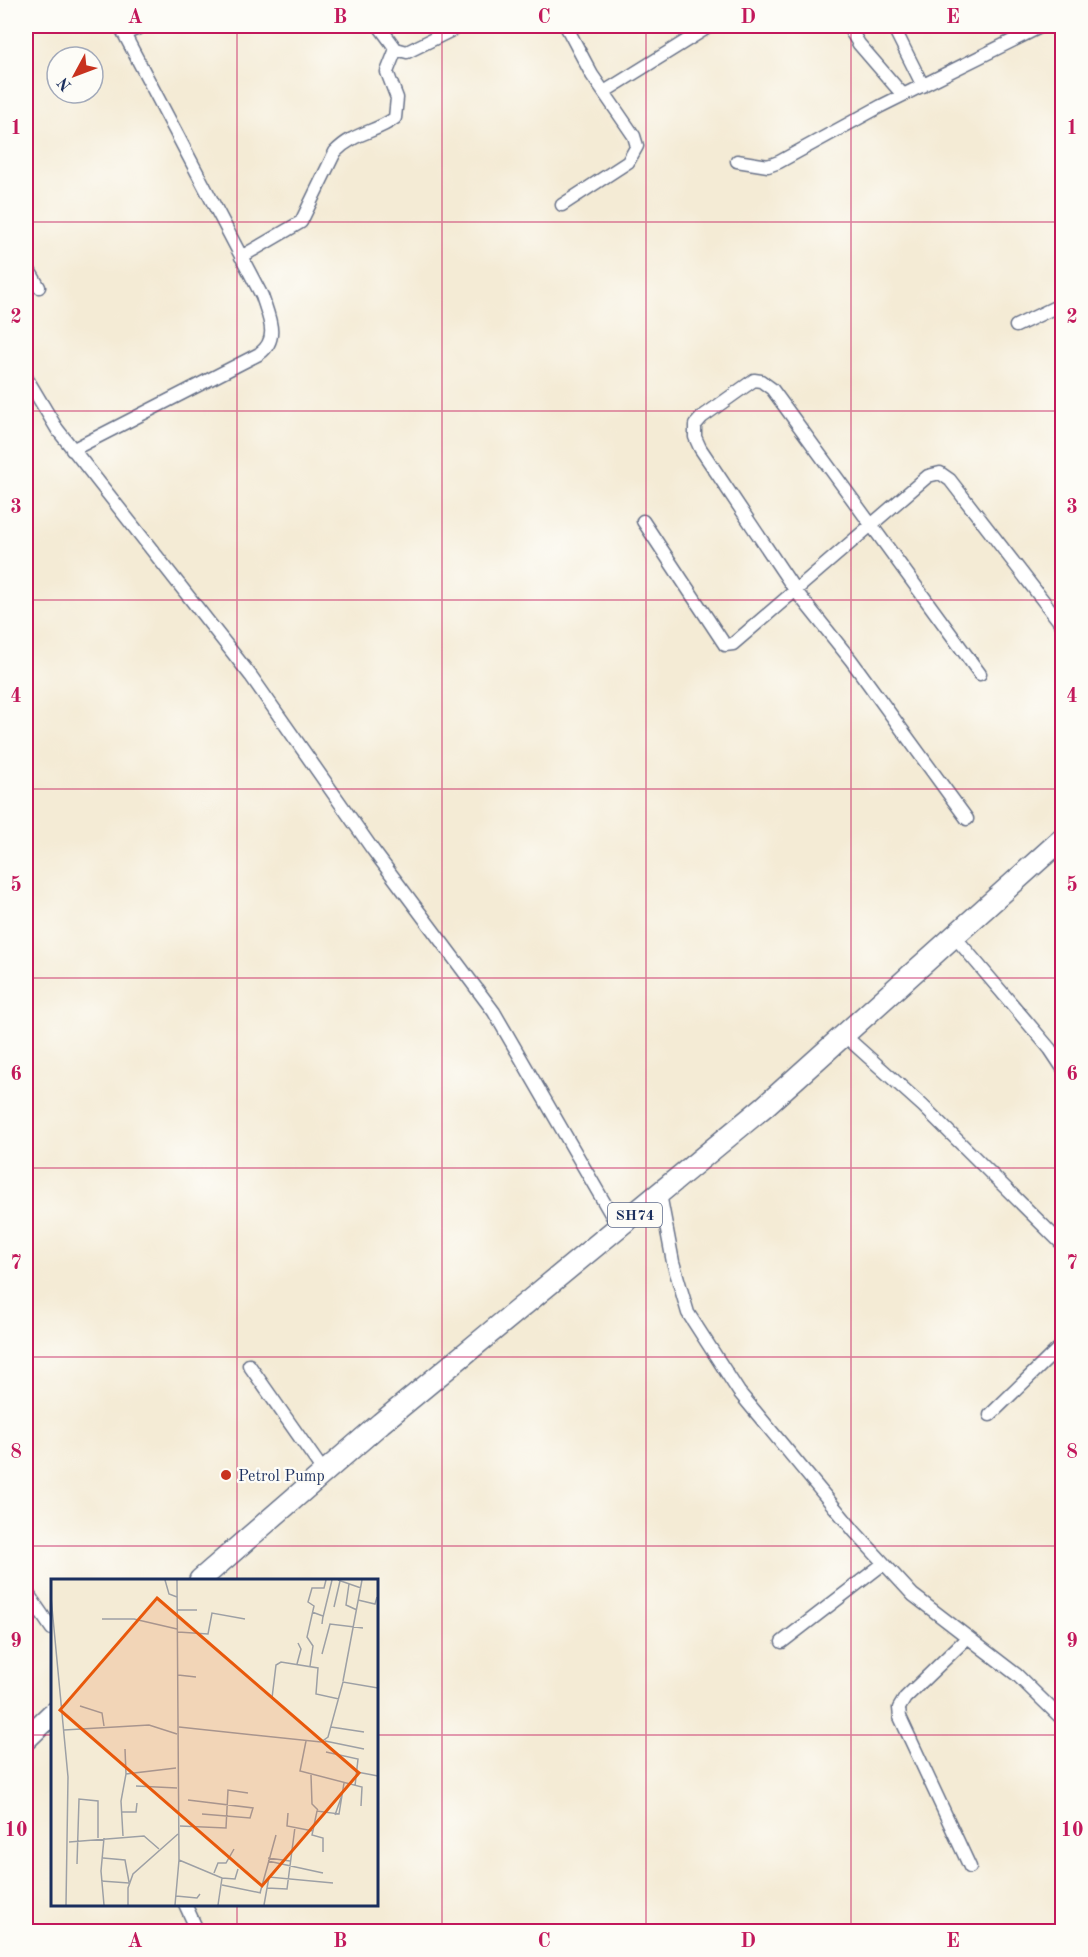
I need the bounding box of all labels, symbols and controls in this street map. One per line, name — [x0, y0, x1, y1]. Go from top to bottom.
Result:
text: A — [127, 8, 143, 28]
text: B — [333, 8, 347, 28]
text: C — [537, 8, 551, 28]
text: D — [740, 8, 756, 28]
text: E — [946, 8, 960, 28]
north arrow — [45, 45, 105, 105]
text: N — [55, 73, 75, 93]
text: 1 — [10, 119, 22, 139]
text: 1 — [1066, 119, 1078, 139]
text: 2 — [10, 308, 22, 328]
text: 2 — [1066, 308, 1078, 328]
text: 3 — [10, 498, 22, 518]
text: 3 — [1066, 498, 1078, 518]
text: 4 — [10, 687, 22, 707]
text: 4 — [1066, 687, 1078, 707]
text: 5 — [10, 875, 22, 896]
text: 5 — [1066, 875, 1078, 896]
text: 6 — [10, 1065, 22, 1085]
text: 6 — [1066, 1065, 1078, 1085]
road number: SH74 — [608, 1203, 662, 1227]
text: 7 — [10, 1254, 22, 1274]
text: 7 — [1066, 1254, 1078, 1274]
text: 8 — [10, 1443, 22, 1463]
text: 8 — [1066, 1443, 1078, 1463]
marker: Petrol Pump — [219, 1468, 233, 1482]
place label: Petrol Pump — [238, 1469, 325, 1485]
inset map — [51, 1579, 378, 1906]
text: 9 — [10, 1632, 22, 1652]
text: 9 — [1066, 1632, 1078, 1652]
text: 10 — [4, 1821, 28, 1841]
text: 10 — [1060, 1821, 1084, 1841]
text: A — [127, 1932, 143, 1952]
text: B — [333, 1932, 347, 1952]
text: C — [537, 1932, 551, 1952]
text: D — [740, 1932, 756, 1952]
text: E — [946, 1932, 960, 1952]

